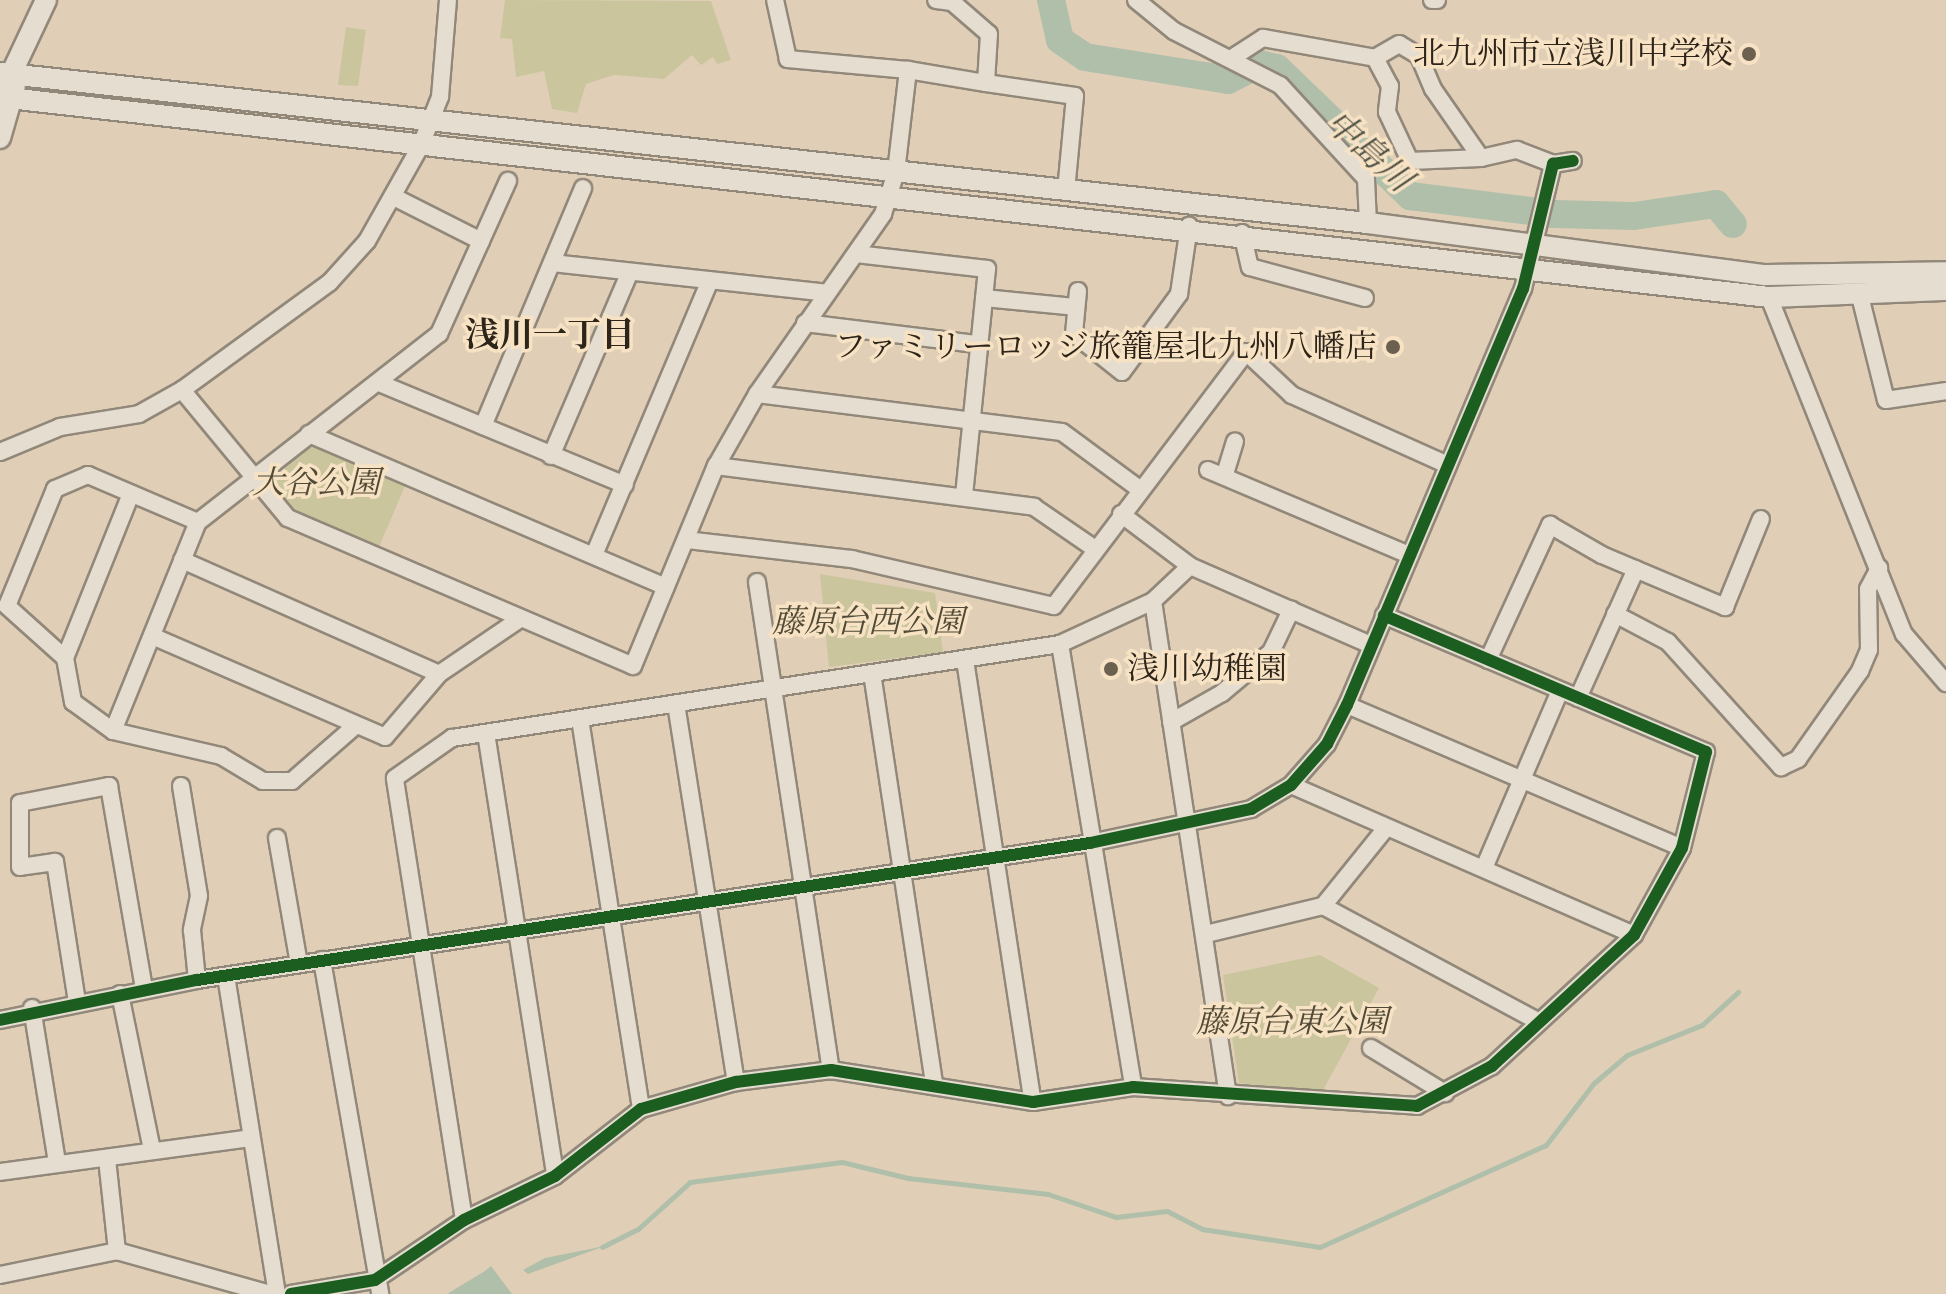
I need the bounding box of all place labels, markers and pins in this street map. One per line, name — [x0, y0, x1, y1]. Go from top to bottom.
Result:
place label: 北九州市立浅川中学校 — [1413, 35, 1733, 73]
marker: 北九州市立浅川中学校 — [1740, 45, 1758, 63]
place label: ファミリーロッジ旅籠屋北九州八幡店 — [833, 328, 1377, 366]
marker: ファミリーロッジ旅籠屋北九州八幡店 — [1384, 338, 1402, 356]
place label: 浅川幼稚園 — [1127, 650, 1287, 688]
marker: 浅川幼稚園 — [1102, 660, 1120, 678]

